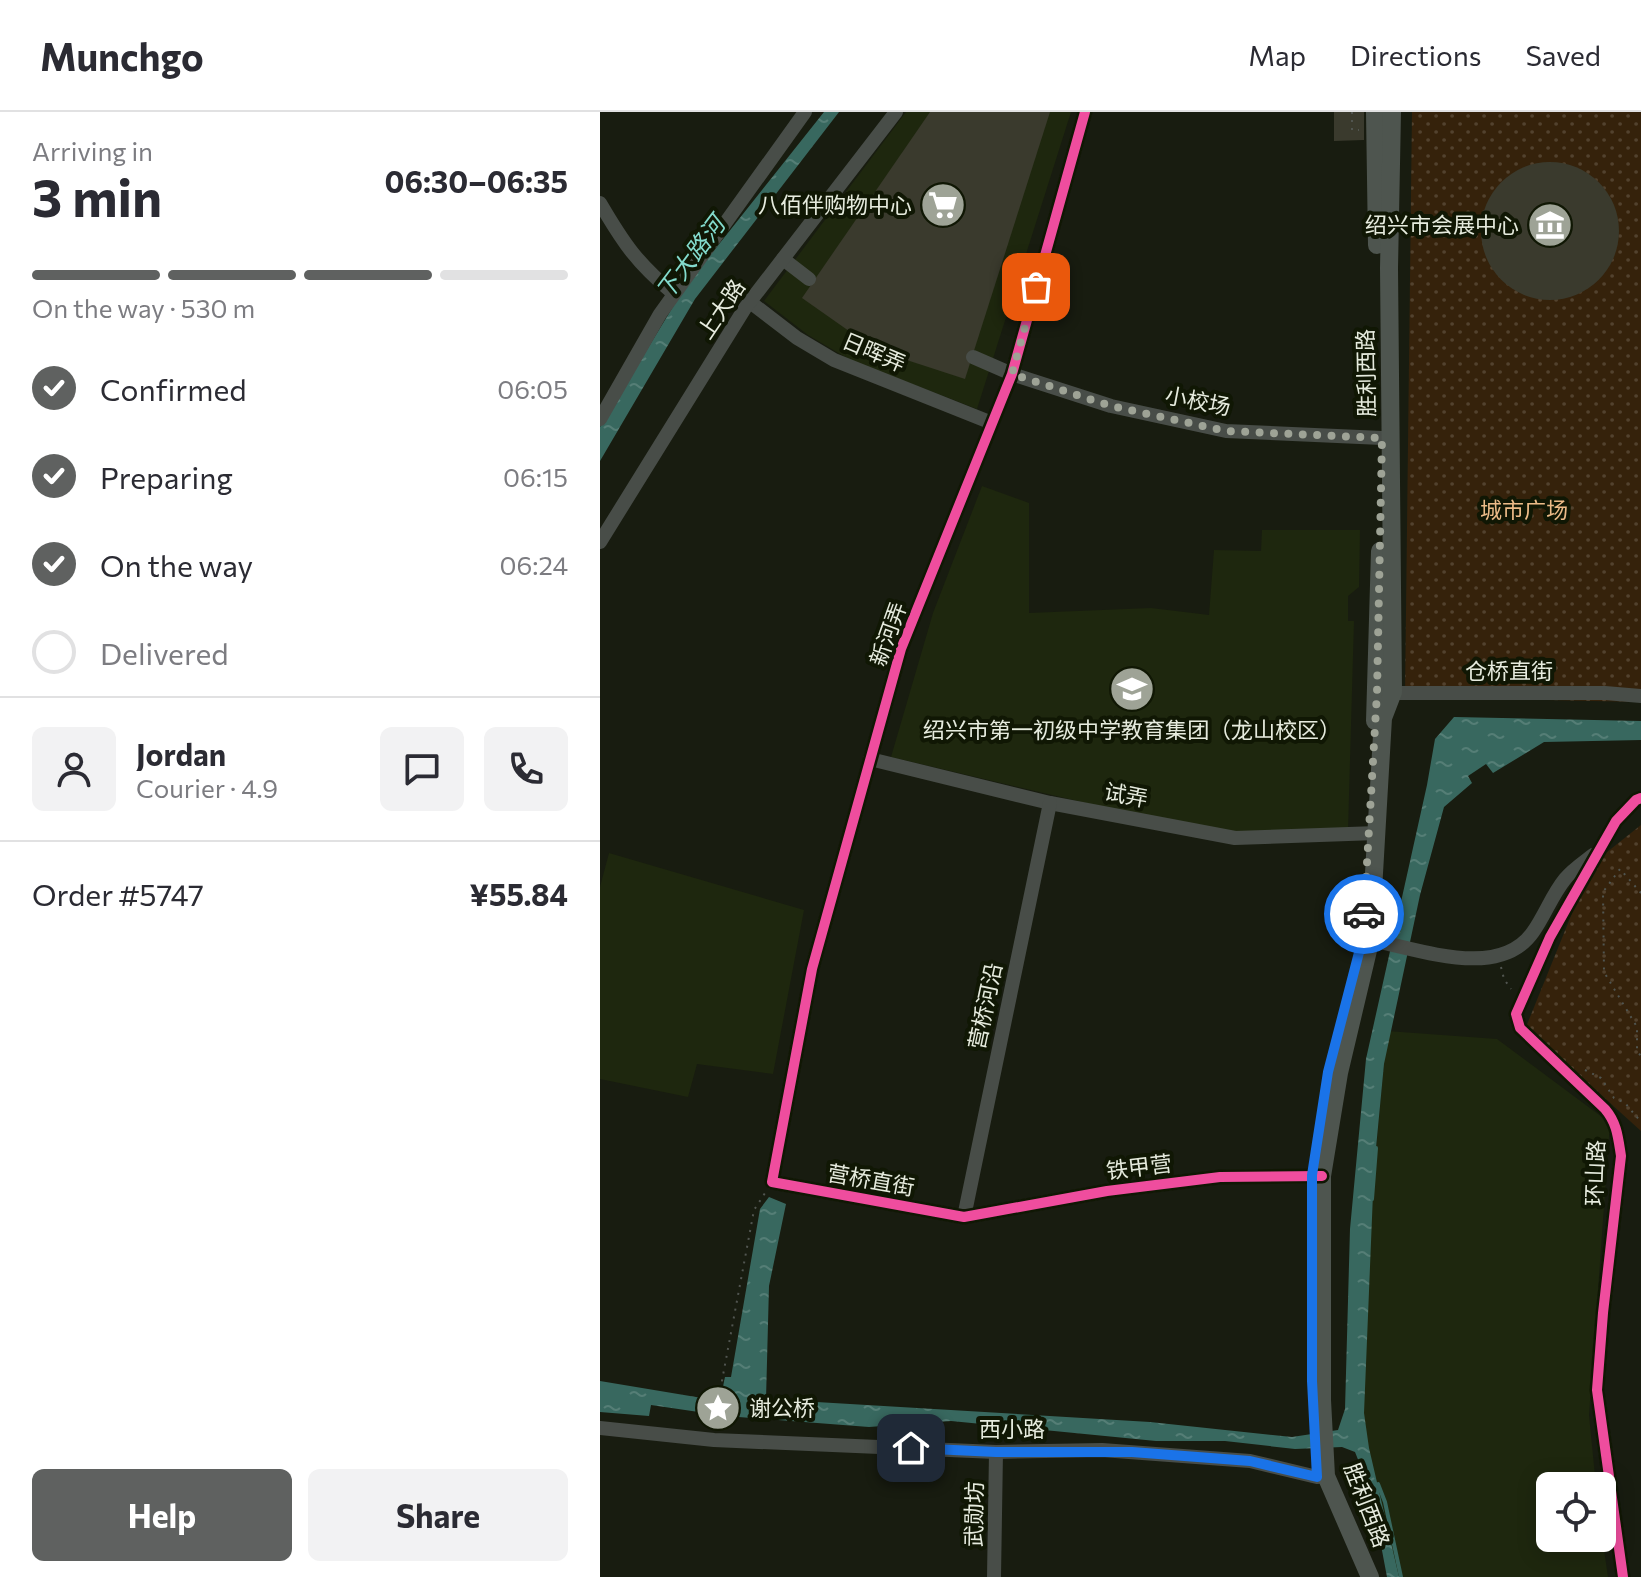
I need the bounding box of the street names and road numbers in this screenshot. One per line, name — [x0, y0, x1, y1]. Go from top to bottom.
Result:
street label: 上大路 — [691, 274, 750, 344]
street label: 日晖弄 — [839, 326, 910, 377]
street label: 胜利西路 — [1351, 329, 1380, 417]
street label: 小校场 — [1163, 381, 1233, 420]
street label: 新河弄 — [864, 598, 912, 669]
street label: 仓桥直街 — [1465, 657, 1553, 684]
street label: 试弄 — [1102, 777, 1150, 812]
street label: 营桥河沿 — [962, 960, 1007, 1052]
street label: 环山路 — [1580, 1140, 1609, 1206]
street label: 铁甲营 — [1105, 1149, 1173, 1184]
street label: 营桥直街 — [825, 1159, 917, 1200]
street label: 西小路 — [979, 1415, 1045, 1442]
street label: 胜利西路 — [1339, 1459, 1396, 1551]
street label: 武勋坊 — [959, 1481, 988, 1547]

